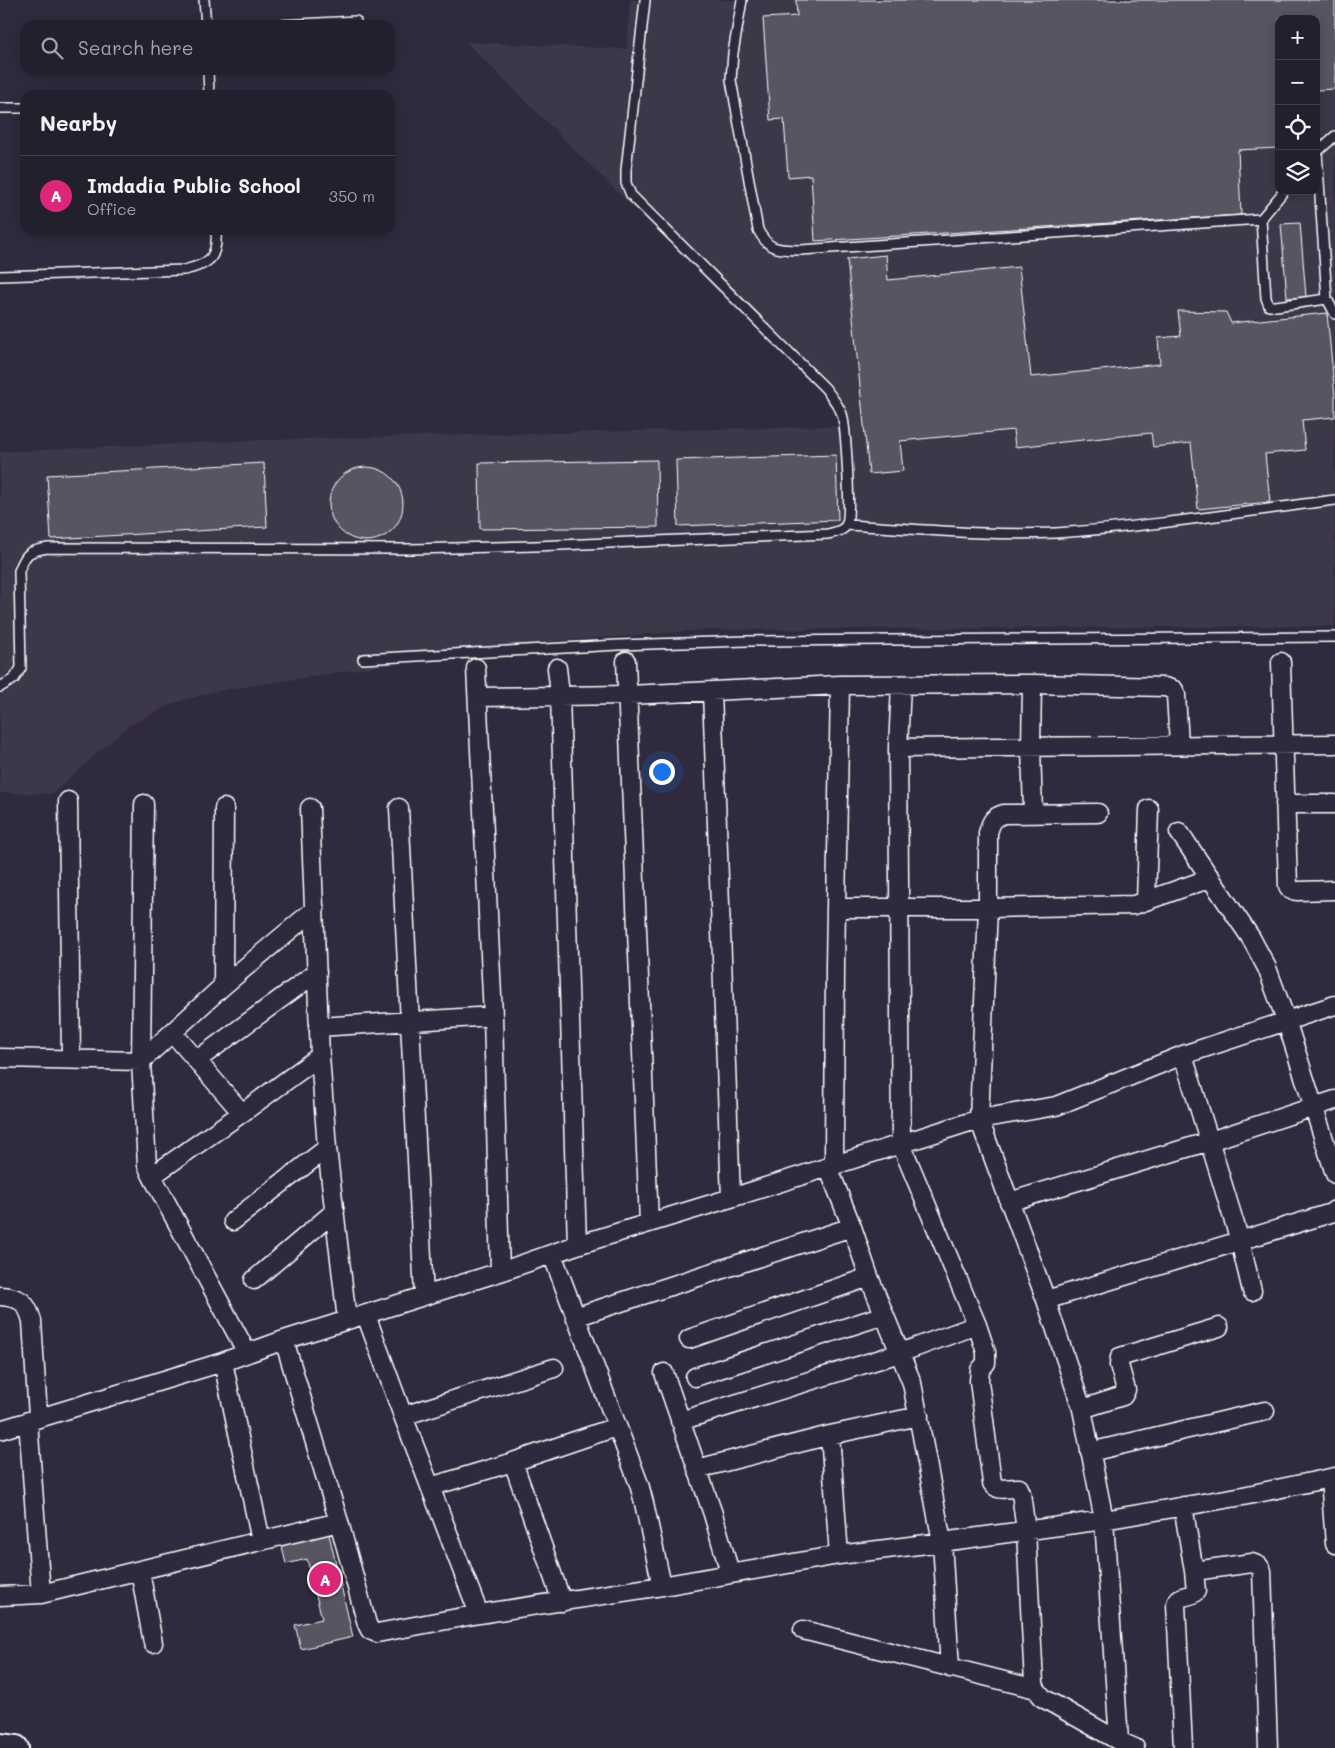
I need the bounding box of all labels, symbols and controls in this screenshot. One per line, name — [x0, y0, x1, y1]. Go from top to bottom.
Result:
map controls — [1275, 15, 1320, 195]
button: + — [1275, 15, 1320, 60]
search box — [20, 20, 395, 75]
icon: search — [38, 34, 66, 62]
text: Search here — [78, 35, 194, 60]
button: − — [1275, 60, 1320, 105]
button: locate — [1275, 105, 1320, 150]
text: Nearby — [40, 109, 117, 136]
button: layers — [1275, 150, 1320, 195]
text: Imdadia Public School — [87, 173, 301, 198]
text: A — [50, 185, 62, 206]
text: 350 m — [329, 185, 375, 206]
text: Office — [87, 198, 136, 219]
your location — [649, 759, 675, 785]
pin: A — [309, 1560, 341, 1598]

